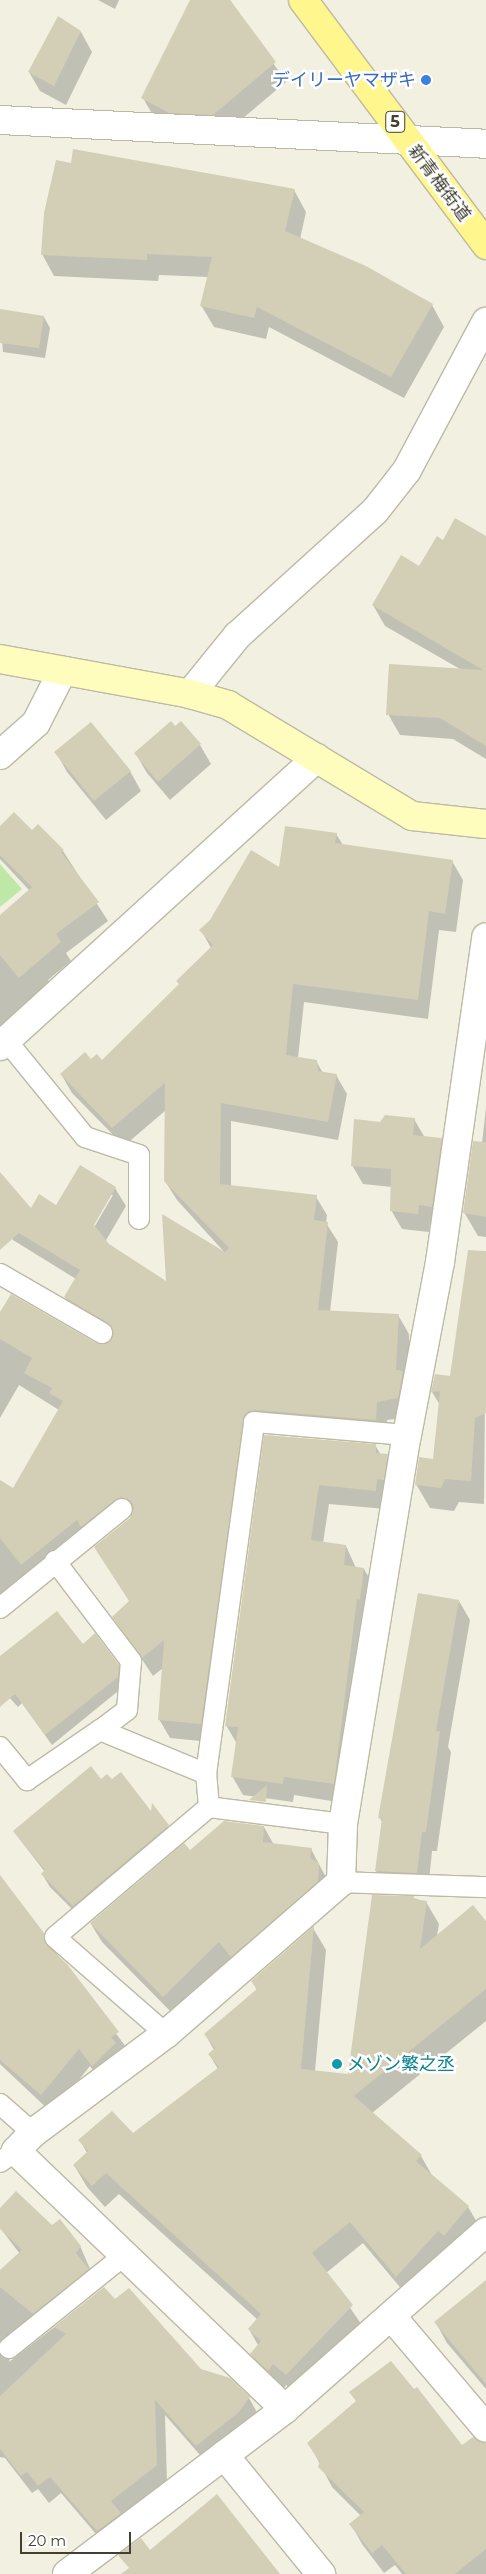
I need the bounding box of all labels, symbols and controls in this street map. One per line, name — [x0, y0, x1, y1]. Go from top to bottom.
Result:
place label: デイリーヤマザキ — [272, 69, 416, 91]
marker: デイリーヤマザキ — [420, 74, 432, 86]
road number: 5 — [385, 108, 405, 136]
street label: 新青梅街道 — [403, 141, 475, 225]
place label: メゾン繁之丞 — [347, 2053, 455, 2075]
marker: メゾン繁之丞 — [331, 2058, 343, 2070]
scale bar — [22, 2522, 134, 2554]
text: 20 m — [28, 2531, 66, 2550]

